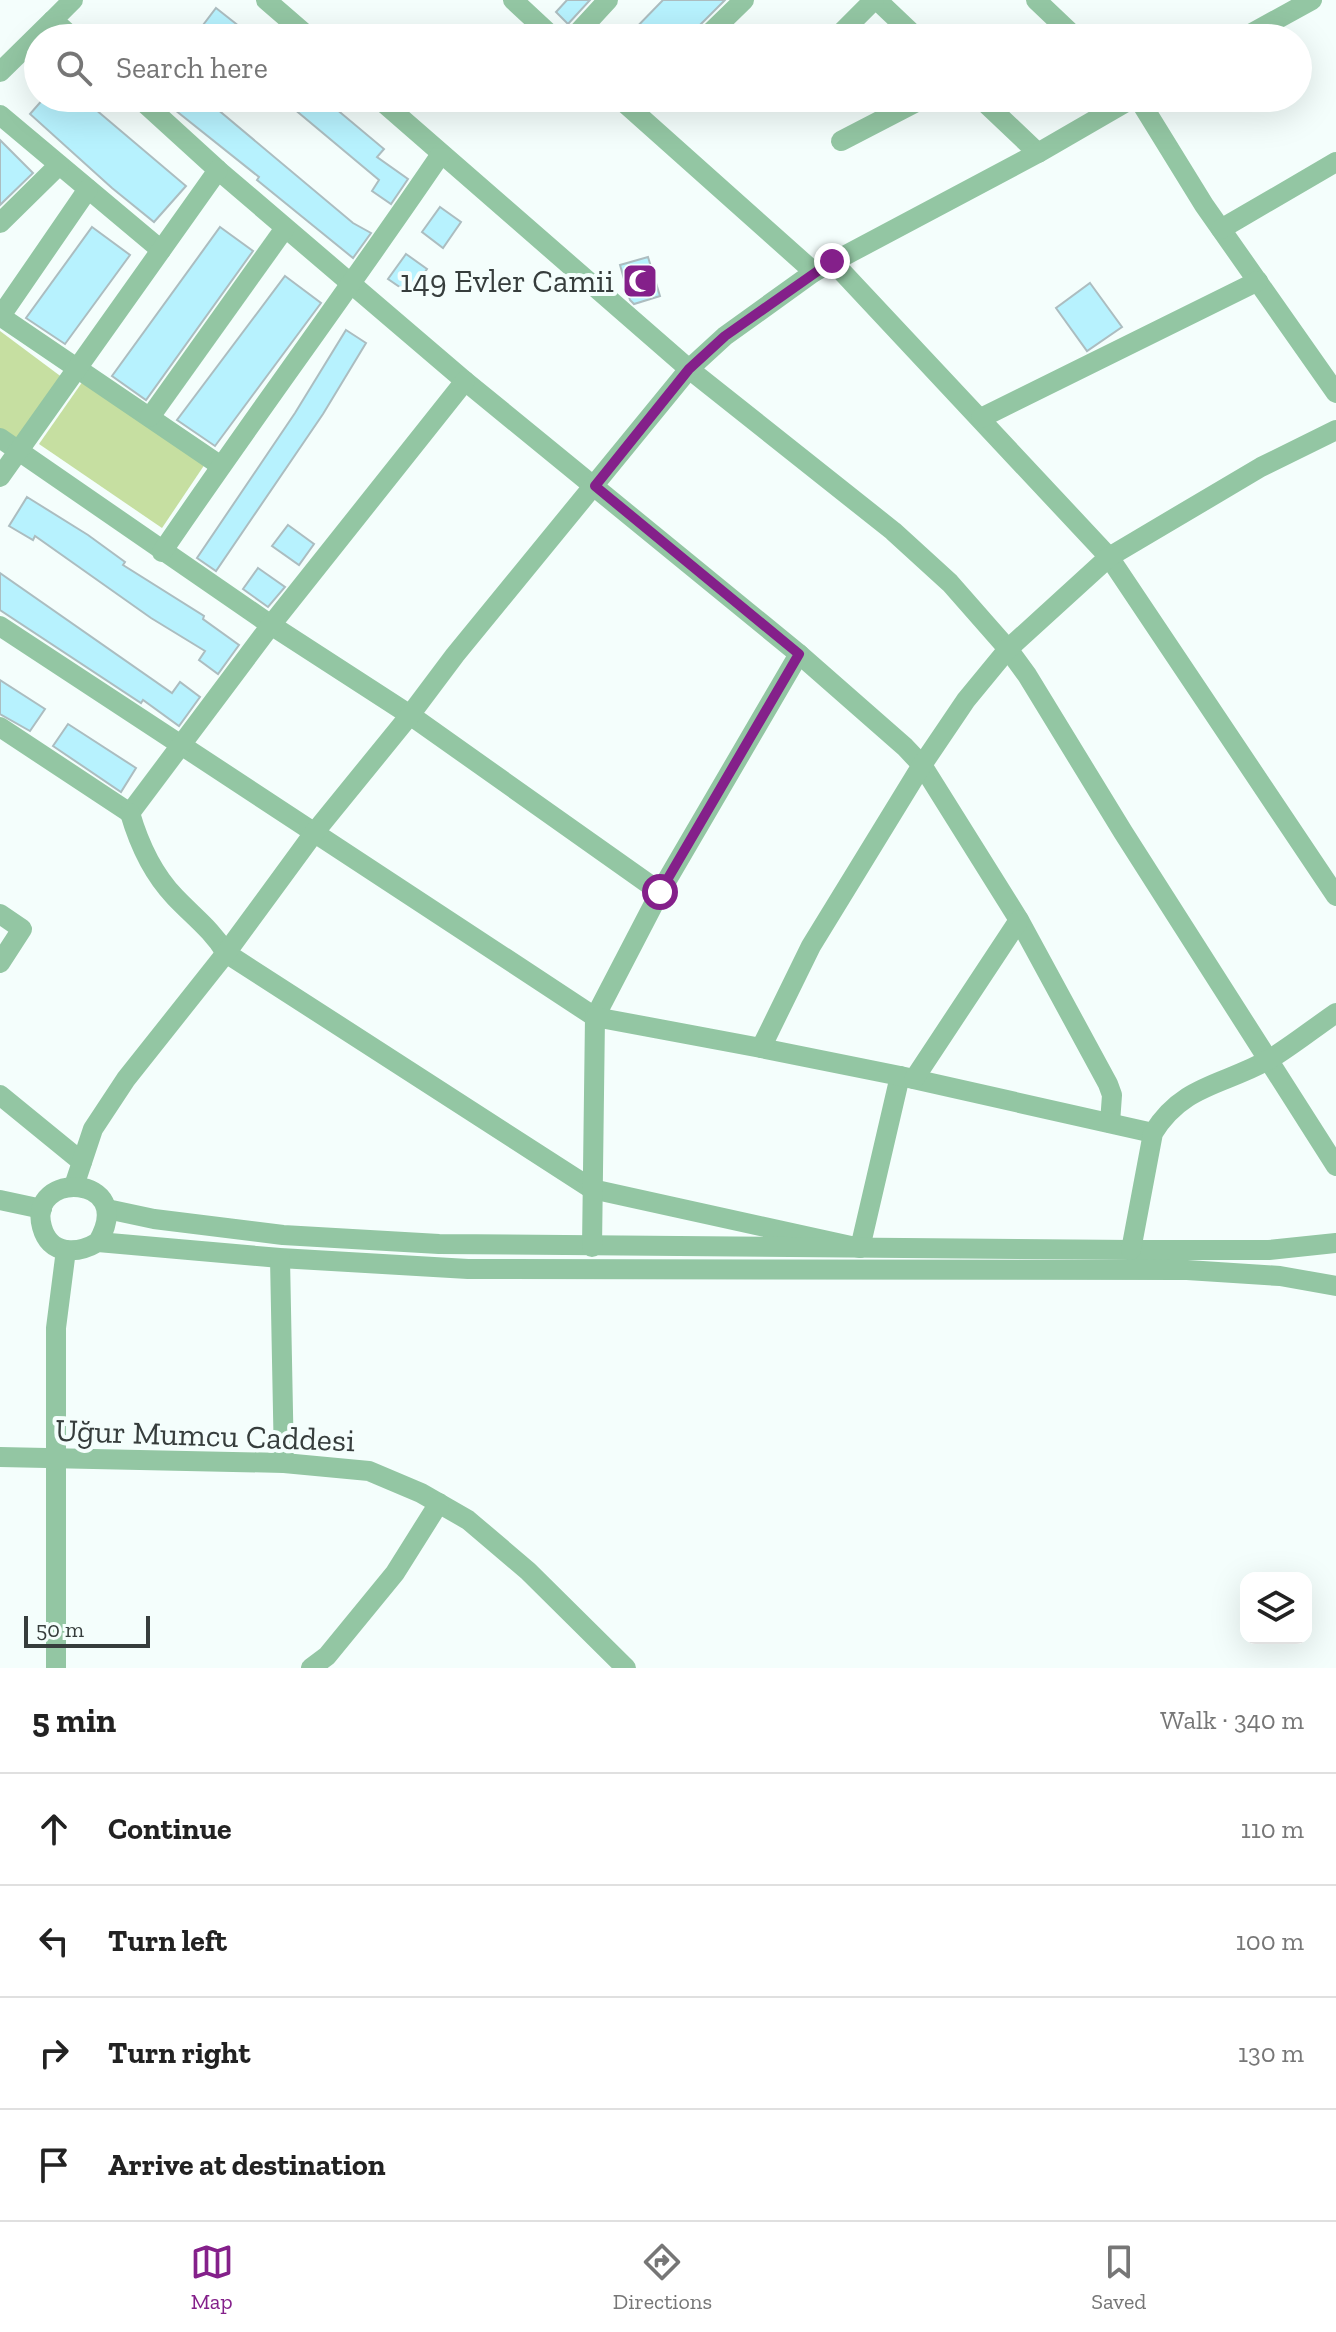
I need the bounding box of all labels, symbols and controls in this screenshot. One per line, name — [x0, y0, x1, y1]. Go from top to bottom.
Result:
search box — [24, 24, 1312, 112]
icon: search — [52, 46, 96, 90]
text: Search here — [116, 50, 268, 86]
route end — [814, 243, 850, 279]
place label: 149 Evler Camii — [400, 262, 614, 300]
mosque icon: 149 Evler Camii — [621, 262, 659, 300]
route start — [642, 874, 678, 910]
street label: Uğur Mumcu Caddesi — [54, 1411, 356, 1459]
map controls — [1240, 1572, 1312, 1644]
button: layers — [1240, 1572, 1312, 1644]
scale bar — [24, 1612, 150, 1648]
text: 50 m — [36, 1616, 84, 1643]
text: 5 min — [32, 1700, 116, 1741]
text: Walk · 340 m — [1160, 1704, 1304, 1736]
icon: ahead — [32, 1807, 76, 1851]
text: Continue — [108, 1811, 232, 1847]
text: 110 m — [1241, 1813, 1304, 1845]
icon: left — [32, 1919, 76, 1963]
text: Turn left — [108, 1923, 227, 1959]
text: 100 m — [1236, 1925, 1304, 1957]
icon: right — [32, 2031, 76, 2075]
text: Turn right — [108, 2035, 250, 2071]
text: 130 m — [1238, 2037, 1304, 2069]
icon: arrive — [32, 2143, 76, 2187]
text: Arrive at destination — [108, 2147, 385, 2183]
tab: Map — [190, 2240, 234, 2315]
tab: Directions — [613, 2240, 712, 2315]
tab: Saved — [1091, 2240, 1146, 2315]

